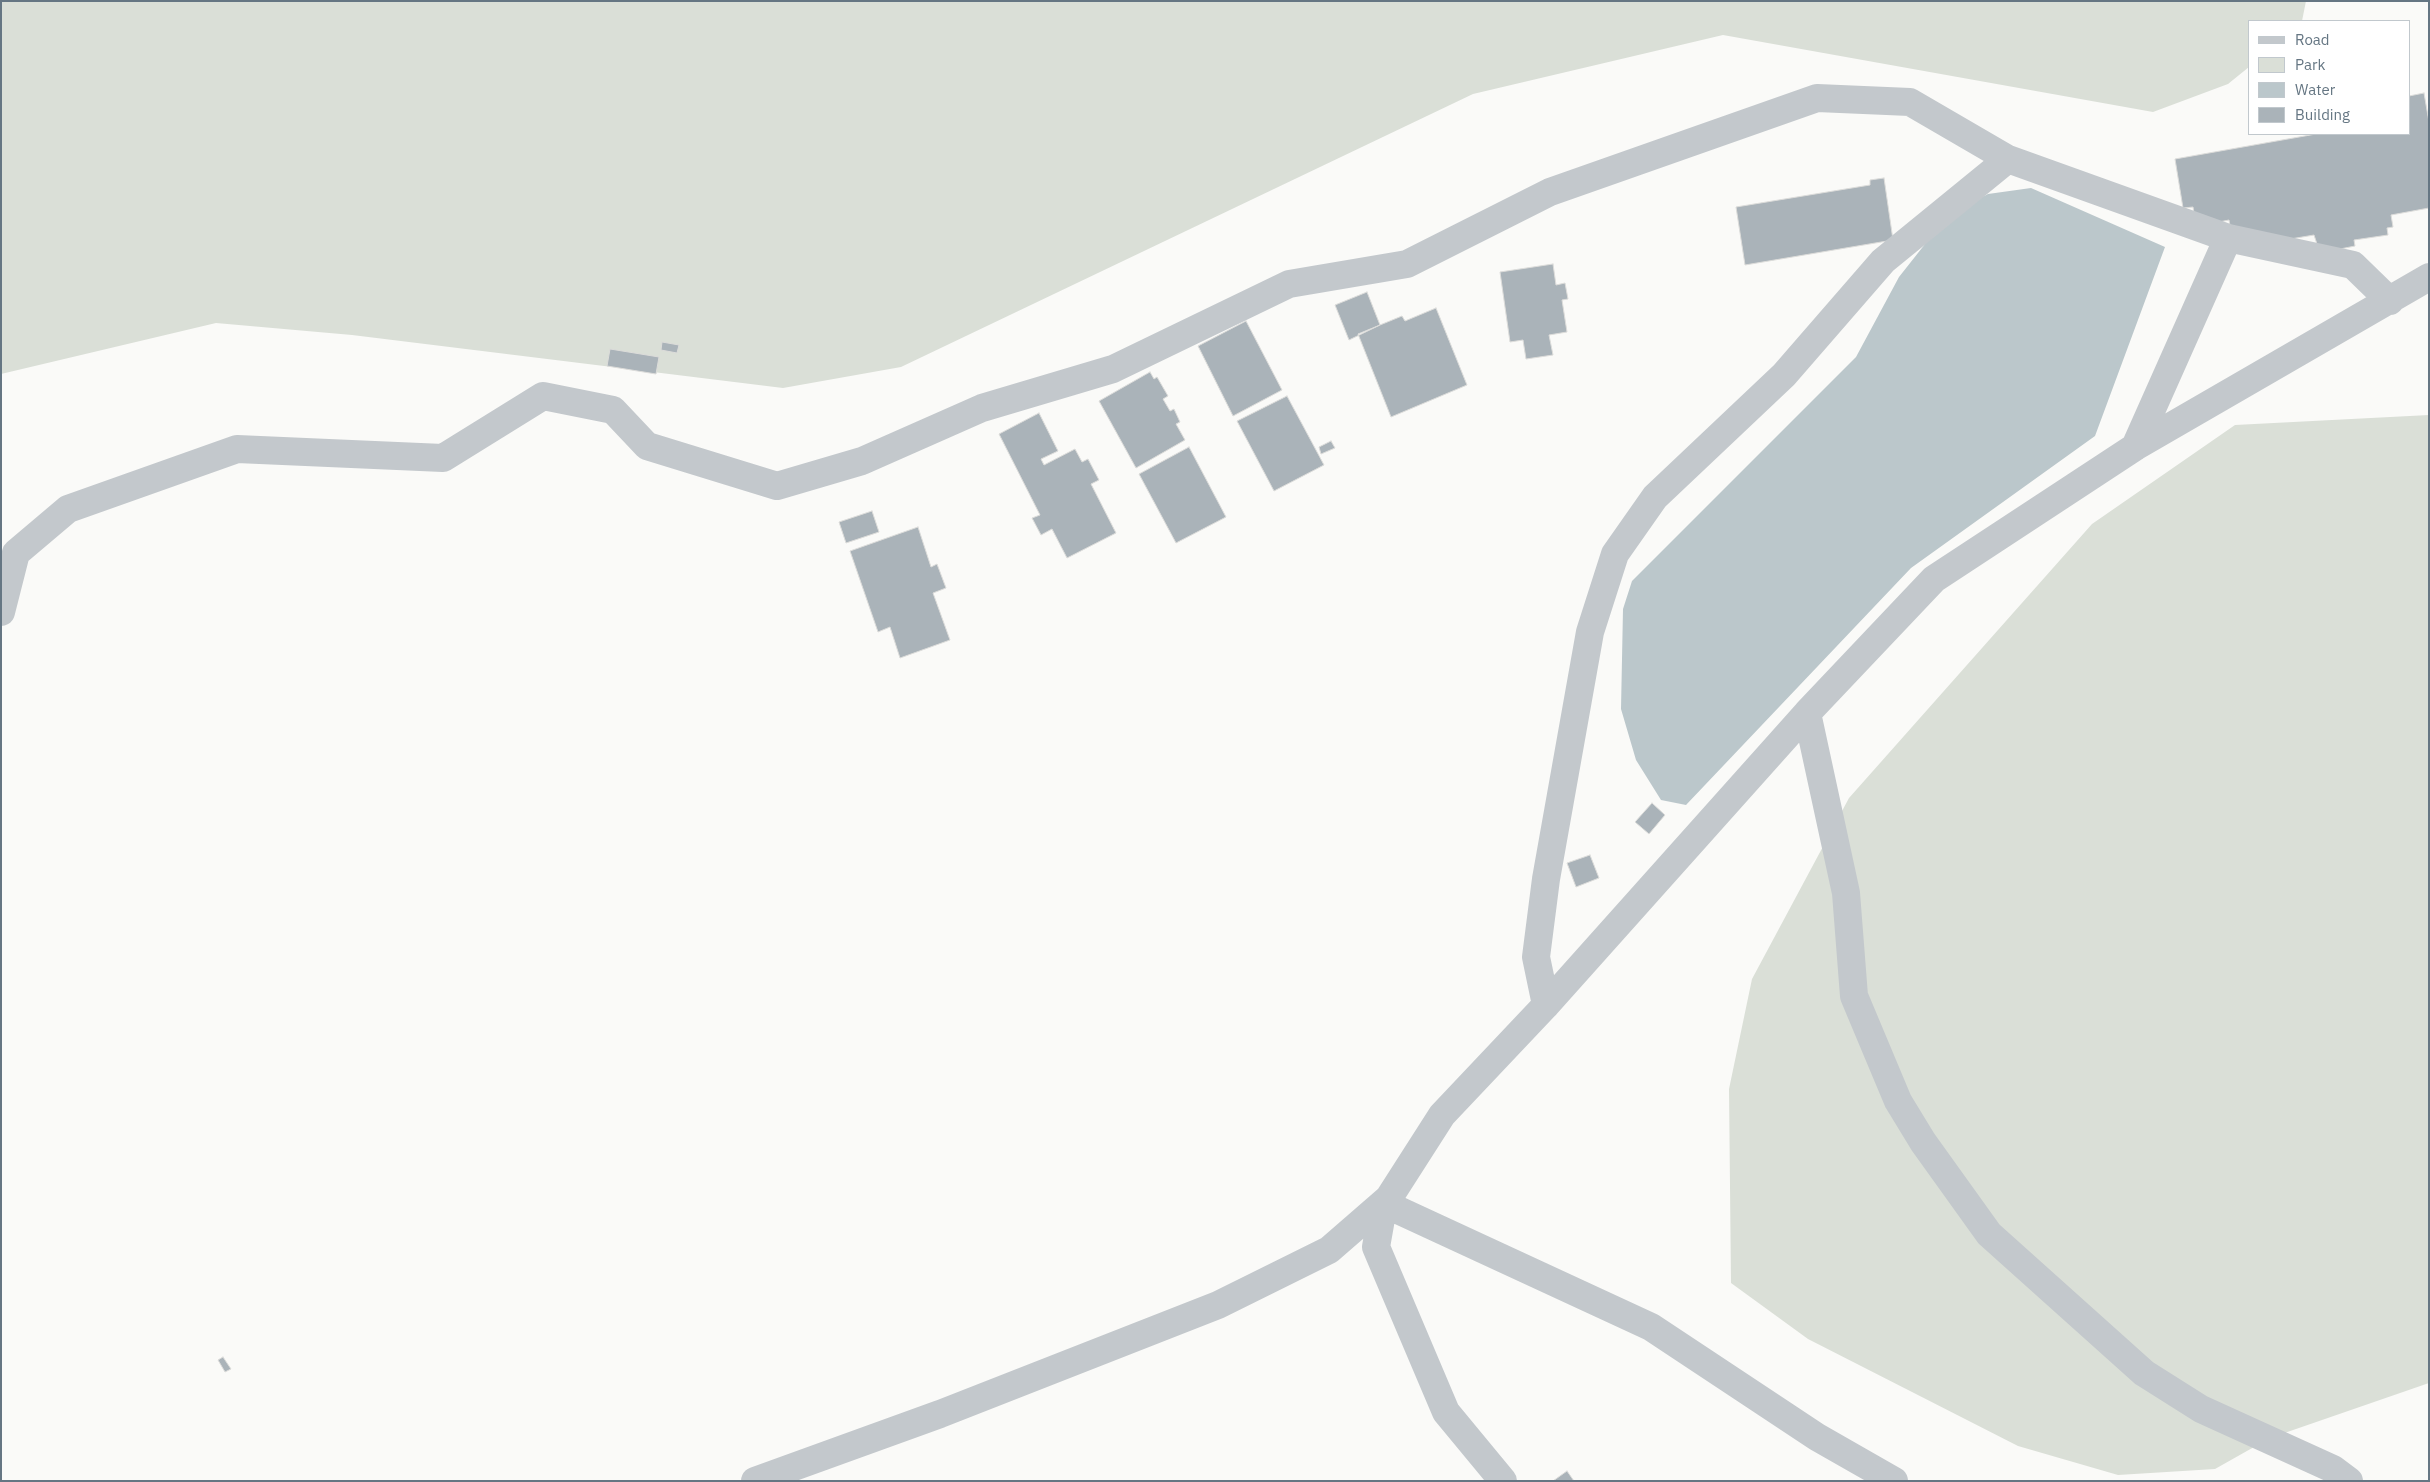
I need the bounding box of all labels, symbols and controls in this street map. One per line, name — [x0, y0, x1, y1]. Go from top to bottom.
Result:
legend — [2248, 20, 2410, 135]
text: Road — [2295, 30, 2330, 49]
text: Park — [2295, 55, 2325, 74]
text: Water — [2295, 80, 2335, 99]
text: Building — [2295, 105, 2350, 124]

